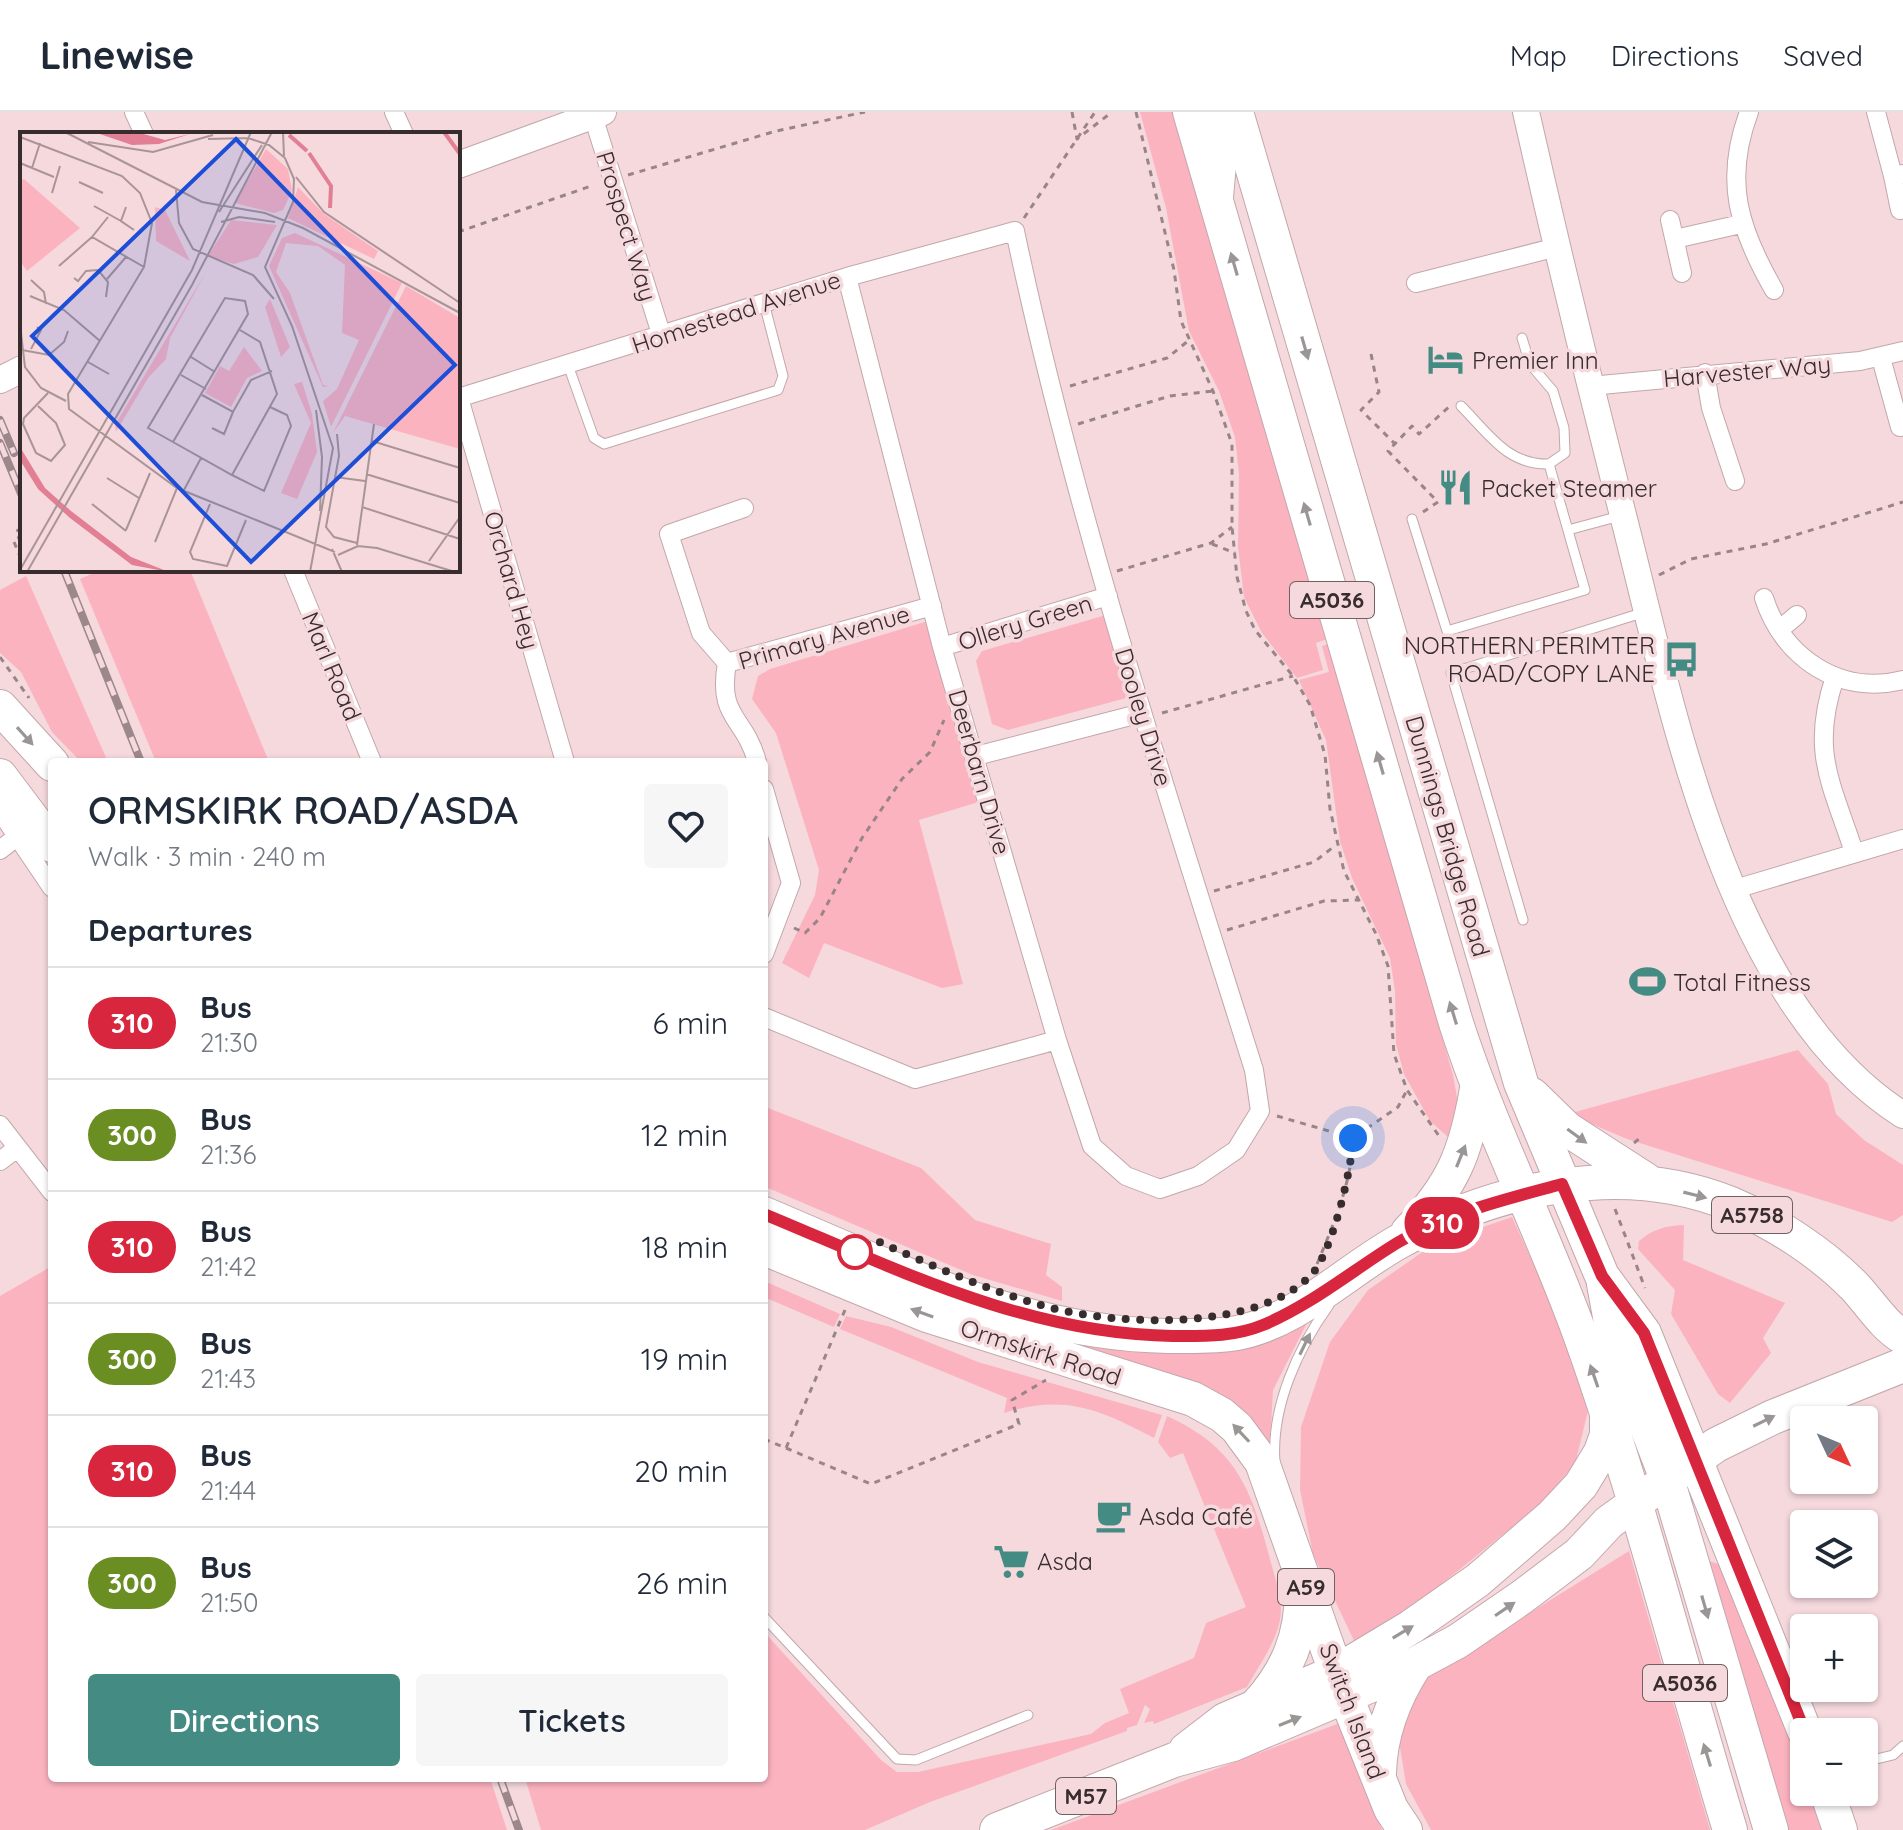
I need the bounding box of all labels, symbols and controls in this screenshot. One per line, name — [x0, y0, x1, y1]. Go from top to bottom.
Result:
text: Linewise — [40, 31, 194, 79]
text: Map — [1510, 38, 1567, 73]
text: Directions — [1611, 38, 1739, 73]
text: Saved — [1783, 38, 1863, 73]
inset map — [20, 132, 460, 572]
street label: Prospect Way — [590, 147, 664, 305]
one-way arrow — [1227, 252, 1240, 276]
street label: Homestead Avenue — [628, 264, 844, 360]
one-way arrow — [1299, 337, 1312, 361]
hotel icon: Premier Inn — [1427, 341, 1465, 379]
place label: Premier Inn — [1472, 345, 1599, 375]
street label: Harvester Way — [1662, 349, 1832, 393]
restaurant icon: Packet Steamer — [1436, 469, 1474, 507]
place label: Packet Steamer — [1481, 473, 1657, 503]
one-way arrow — [1300, 501, 1313, 525]
street label: Orchard Hey — [478, 508, 546, 652]
road number: A5036 — [1290, 582, 1374, 618]
street label: Ollery Green — [954, 587, 1096, 657]
street label: Primary Avenue — [735, 598, 913, 676]
street label: Marl Road — [296, 607, 368, 725]
place label: NORTHERN PERIMTER ROAD/COPY LANE — [1404, 630, 1655, 688]
bus stop icon: NORTHERN PERIMTER ROAD/COPY LANE — [1662, 640, 1700, 678]
street label: Dooley Drive — [1109, 644, 1179, 790]
street label: Deerbarn Drive — [942, 686, 1018, 858]
street label: Dunnings Bridge Road — [1399, 712, 1497, 960]
one-way arrow — [16, 727, 34, 746]
one-way arrow — [1373, 751, 1386, 775]
button: heart — [644, 784, 728, 868]
text: ORMSKIRK ROAD/ASDA — [88, 786, 518, 834]
text: Walk · 3 min · 240 m — [88, 840, 326, 873]
text: Departures — [88, 911, 253, 949]
sports icon: Total Fitness — [1628, 963, 1666, 1001]
place label: Total Fitness — [1673, 967, 1811, 997]
text: Bus — [200, 988, 252, 1026]
one-way arrow — [1446, 1000, 1459, 1024]
text: 6 min — [653, 1004, 728, 1042]
text: 310 — [110, 1005, 154, 1040]
text: 21:30 — [200, 1026, 258, 1059]
text: Bus — [200, 1100, 252, 1138]
text: 12 min — [641, 1116, 728, 1154]
text: 300 — [107, 1117, 157, 1152]
your location — [1333, 1118, 1373, 1158]
one-way arrow — [1567, 1128, 1588, 1144]
text: 21:36 — [200, 1138, 257, 1171]
one-way arrow — [1455, 1144, 1468, 1168]
one-way arrow — [1682, 1189, 1707, 1202]
line badge: 310 — [1396, 1197, 1488, 1249]
road number: A5758 — [1712, 1197, 1792, 1233]
text: 310 — [1420, 1205, 1464, 1240]
text: Bus — [200, 1212, 252, 1250]
text: 18 min — [641, 1228, 728, 1266]
text: 310 — [110, 1229, 154, 1264]
unlabelled marker — [838, 1235, 872, 1269]
text: 21:42 — [200, 1250, 257, 1283]
one-way arrow — [910, 1306, 934, 1319]
street label: Ormskirk Road — [957, 1312, 1125, 1392]
text: Bus — [200, 1324, 252, 1362]
one-way arrow — [1299, 1333, 1312, 1356]
text: 19 min — [641, 1340, 728, 1378]
text: 300 — [107, 1341, 157, 1376]
text: 21:43 — [200, 1362, 256, 1395]
one-way arrow — [1588, 1363, 1600, 1387]
north arrow — [1790, 1406, 1878, 1494]
map controls — [1790, 1406, 1878, 1806]
one-way arrow — [1753, 1414, 1776, 1428]
one-way arrow — [1232, 1424, 1250, 1443]
text: Bus — [200, 1436, 252, 1474]
text: 20 min — [634, 1452, 728, 1490]
text: 310 — [110, 1453, 154, 1488]
text: 21:44 — [200, 1474, 256, 1507]
cafe icon: Asda Café — [1094, 1497, 1132, 1535]
place label: Asda Café — [1139, 1501, 1253, 1531]
button: layers — [1790, 1510, 1878, 1598]
supermarket icon: Asda — [992, 1542, 1030, 1580]
place label: Asda — [1037, 1546, 1093, 1576]
text: Bus — [200, 1548, 252, 1586]
text: 26 min — [636, 1564, 728, 1602]
text: 300 — [107, 1565, 157, 1600]
road number: A59 — [1278, 1569, 1334, 1605]
text: 21:50 — [200, 1586, 259, 1619]
one-way arrow — [1699, 1595, 1712, 1619]
one-way arrow — [1494, 1602, 1515, 1617]
button: + — [1790, 1614, 1878, 1702]
one-way arrow — [1392, 1625, 1414, 1639]
street label: Switch Island — [1313, 1639, 1393, 1783]
road number: A5036 — [1643, 1665, 1727, 1701]
button: Directions — [88, 1674, 400, 1766]
button: Tickets — [416, 1674, 728, 1766]
one-way arrow — [1278, 1714, 1302, 1727]
button: − — [1790, 1718, 1878, 1806]
one-way arrow — [1700, 1743, 1713, 1767]
road number: M57 — [1056, 1778, 1116, 1814]

